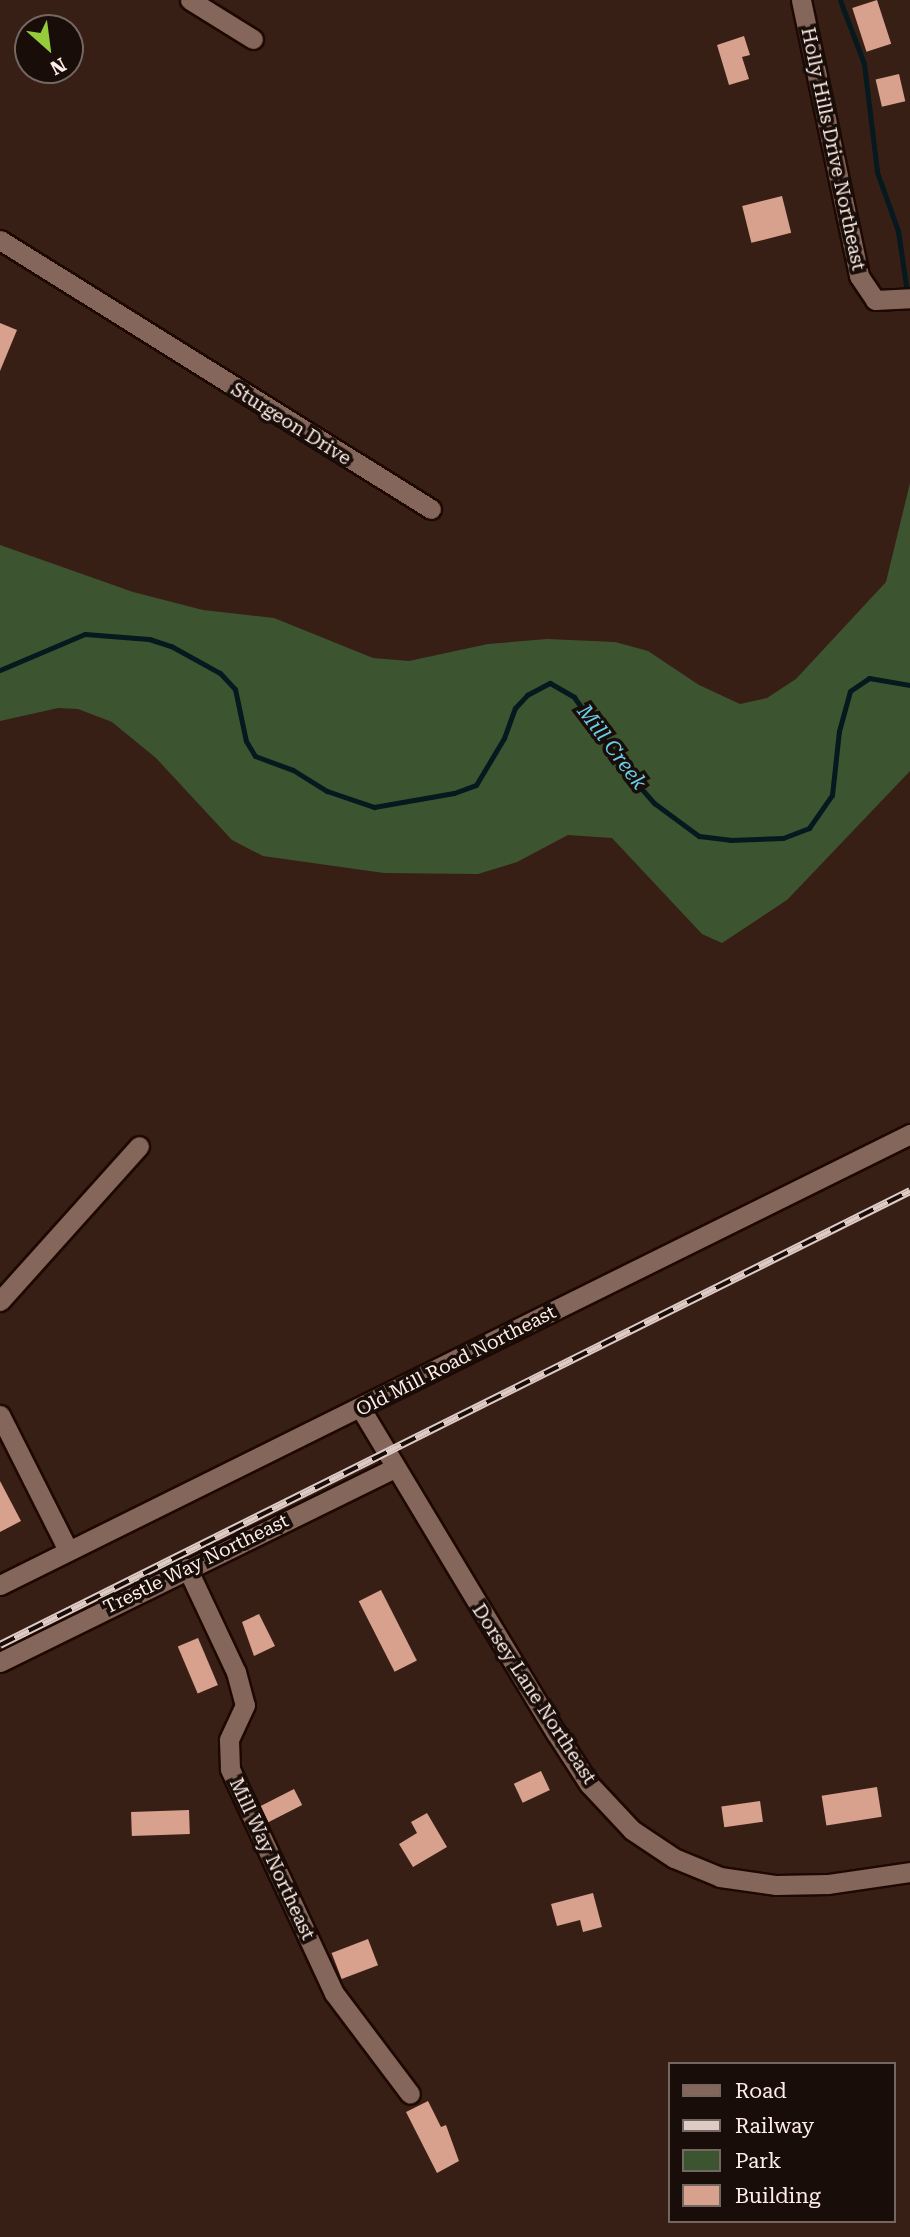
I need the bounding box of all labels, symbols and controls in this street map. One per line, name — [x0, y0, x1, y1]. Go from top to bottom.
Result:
north arrow — [14, 14, 84, 84]
street label: Holly Hills Drive Northeast — [796, 25, 870, 273]
text: N — [46, 53, 70, 80]
street label: Sturgeon Drive — [227, 378, 355, 470]
water label: Mill Creek — [572, 700, 652, 794]
street label: Old Mill Road Northeast — [352, 1301, 560, 1421]
street label: Trestle Way Northeast — [100, 1509, 292, 1619]
street label: Dorsey Lane Northeast — [467, 1600, 601, 1788]
street label: Mill Way Northeast — [224, 1774, 320, 1944]
legend — [668, 2062, 896, 2223]
text: Road — [735, 2079, 787, 2103]
text: Railway — [735, 2114, 814, 2138]
text: Park — [735, 2149, 781, 2173]
text: Building — [735, 2184, 821, 2208]

